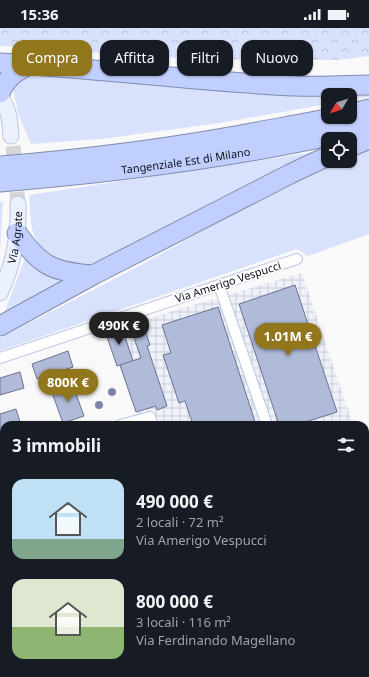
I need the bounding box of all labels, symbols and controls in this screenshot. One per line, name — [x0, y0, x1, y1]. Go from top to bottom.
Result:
text: 15:36 — [20, 4, 59, 24]
chip: Compra — [12, 40, 92, 76]
chip: Affitta — [100, 40, 169, 76]
chip: Filtri — [177, 40, 233, 76]
chip: Nuovo — [241, 40, 313, 76]
north arrow — [321, 88, 357, 124]
map controls — [321, 88, 357, 168]
button: locate — [321, 132, 357, 168]
street label: Tangenziale Est di Milano — [120, 143, 252, 177]
street label: Via Agrate — [4, 211, 25, 265]
street label: Via Amerigo Vespucci — [173, 257, 283, 306]
pin: 490K € — [86, 312, 152, 346]
text: 490K € — [98, 316, 140, 334]
pin: 1.01M € — [251, 323, 325, 357]
text: 1.01M € — [263, 327, 313, 345]
pin: 800K € — [35, 369, 101, 403]
text: 800K € — [47, 373, 89, 391]
text: 3 immobili — [12, 434, 101, 457]
icon: filters — [335, 434, 357, 456]
text: 490 000 € — [136, 490, 213, 513]
icon: home — [44, 495, 92, 543]
text: 2 locali · 72 m² — [136, 513, 223, 531]
text: Via Amerigo Vespucci — [136, 531, 267, 549]
text: 800 000 € — [136, 590, 213, 613]
icon: home — [44, 595, 92, 643]
text: 3 locali · 116 m² — [136, 613, 231, 631]
text: Via Ferdinando Magellano — [136, 631, 295, 649]

